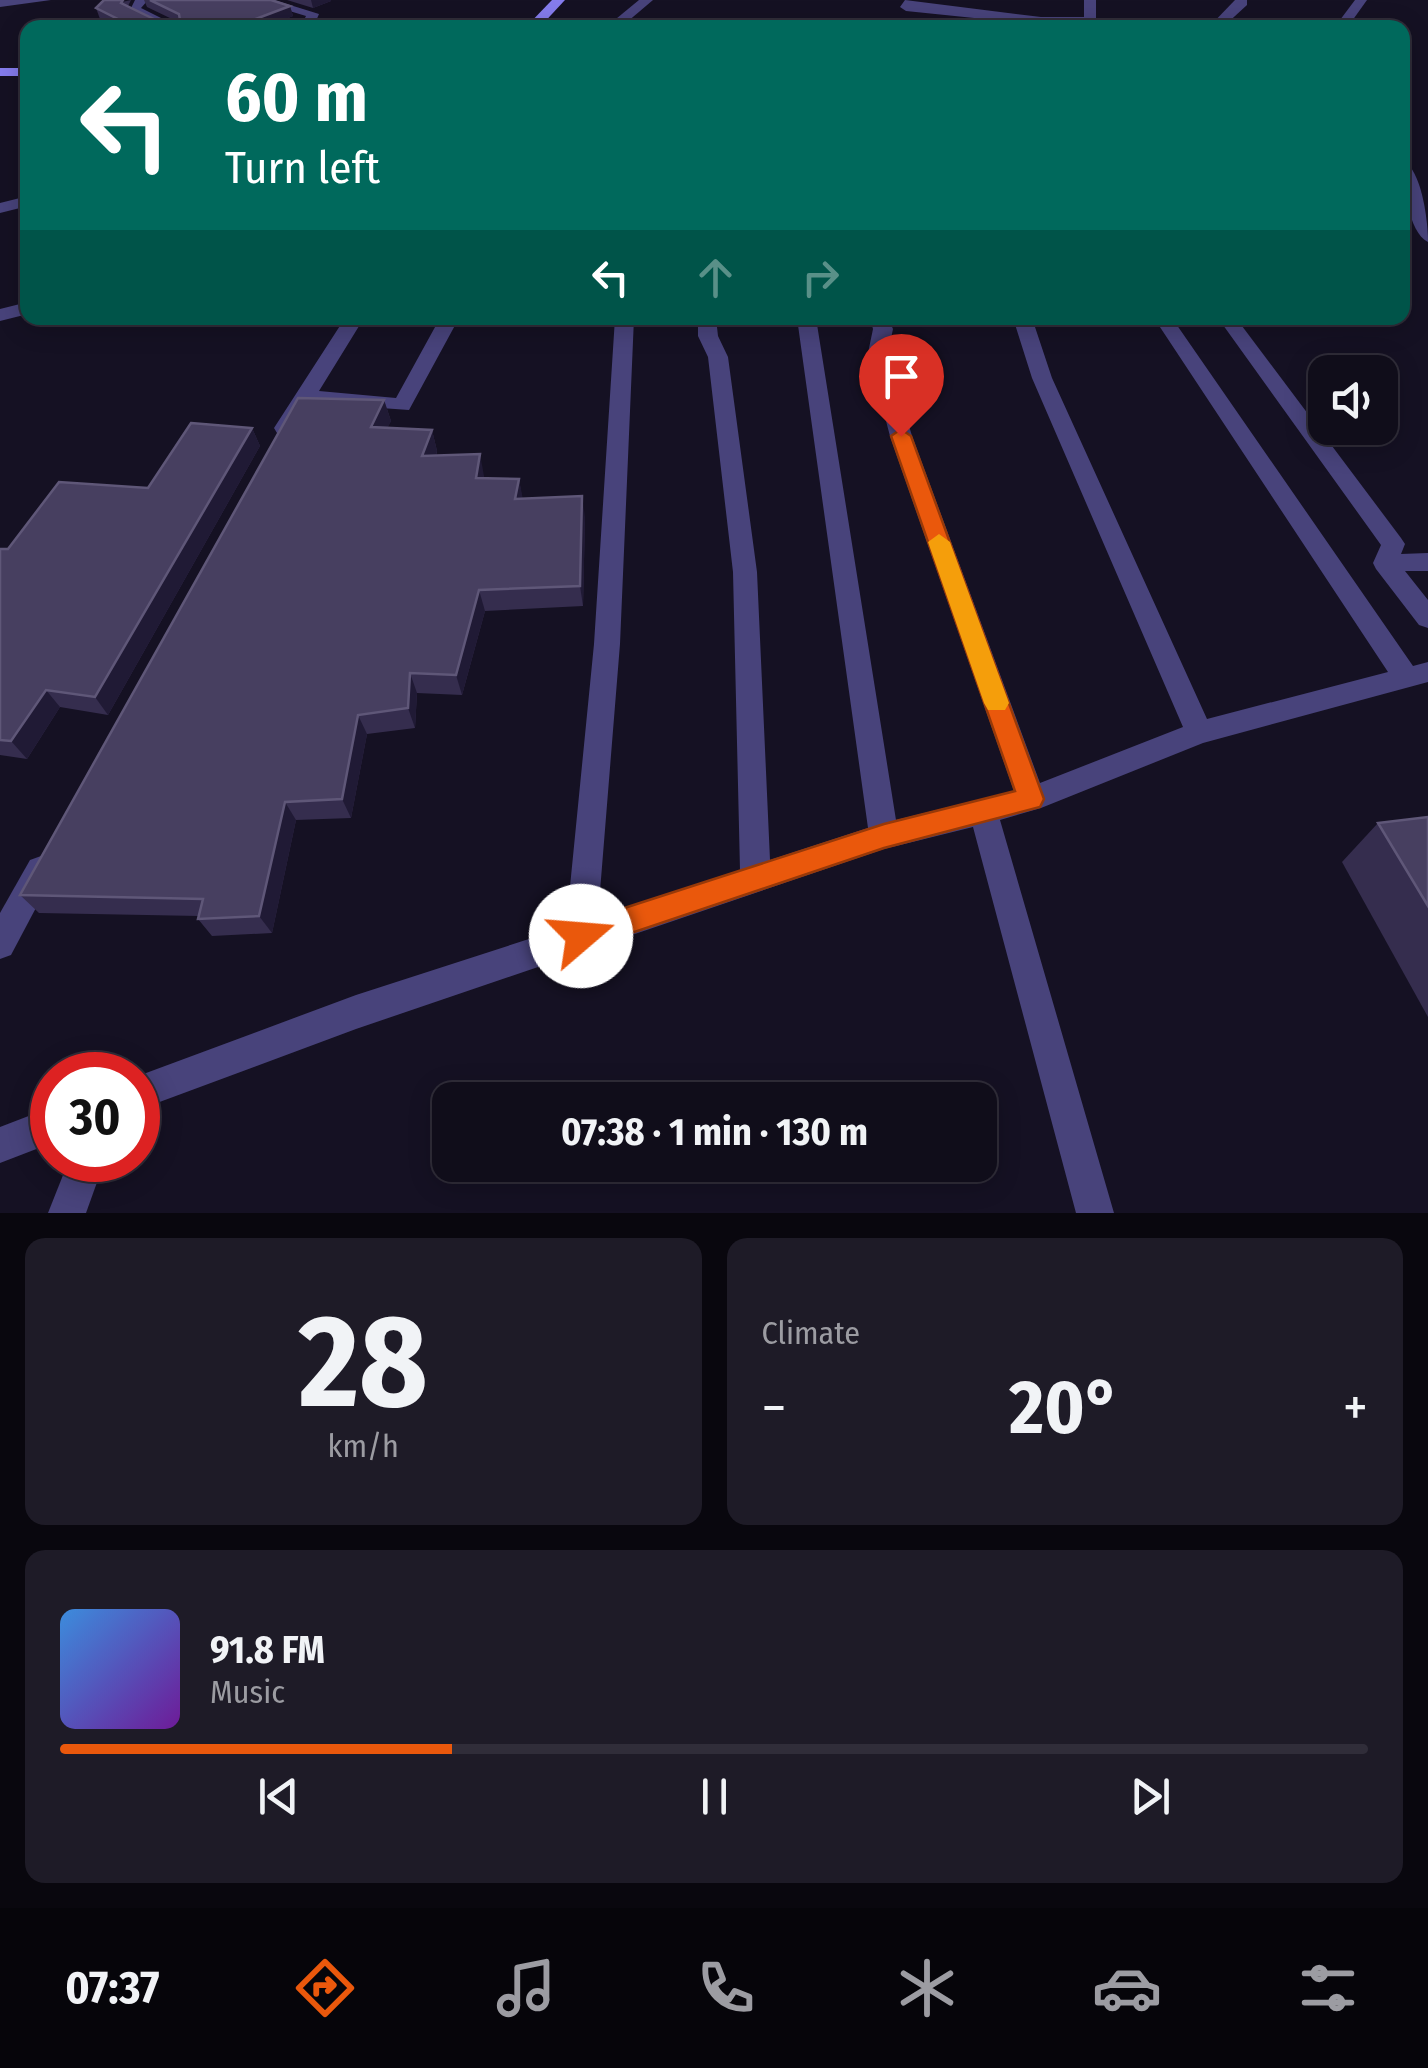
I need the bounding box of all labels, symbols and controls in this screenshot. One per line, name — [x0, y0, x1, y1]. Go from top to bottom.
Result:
text: 60 m — [225, 56, 368, 140]
icon: left — [60, 60, 190, 190]
text: Turn left — [225, 141, 380, 195]
icon: left — [583, 250, 638, 305]
icon: ahead — [688, 250, 743, 305]
icon: right — [793, 250, 848, 305]
pin — [859, 334, 944, 437]
icon: arrive — [874, 349, 929, 404]
map controls — [1308, 355, 1398, 445]
button: sound — [1308, 355, 1398, 445]
position arrow — [529, 884, 633, 988]
speed limit sign: 30 — [30, 1052, 160, 1182]
text: 07:38 · 1 min · 130 m — [561, 1109, 868, 1155]
text: 28 — [299, 1284, 428, 1440]
text: Climate — [762, 1314, 860, 1352]
text: 20° — [1009, 1363, 1120, 1453]
text: − — [762, 1375, 786, 1441]
text: + — [1343, 1375, 1368, 1441]
text: km/h — [328, 1427, 399, 1465]
text: 91.8 FM — [210, 1627, 325, 1673]
text: Music — [210, 1673, 285, 1711]
icon: previous — [251, 1769, 306, 1824]
icon: pause — [687, 1769, 742, 1824]
icon: next — [1123, 1769, 1178, 1824]
icon: directions — [290, 1953, 360, 2023]
icon: music — [491, 1953, 561, 2023]
icon: phone — [691, 1953, 761, 2023]
icon: climate — [892, 1953, 962, 2023]
icon: car — [1092, 1953, 1162, 2023]
icon: filters — [1293, 1953, 1363, 2023]
text: 07:37 — [65, 1961, 159, 2015]

